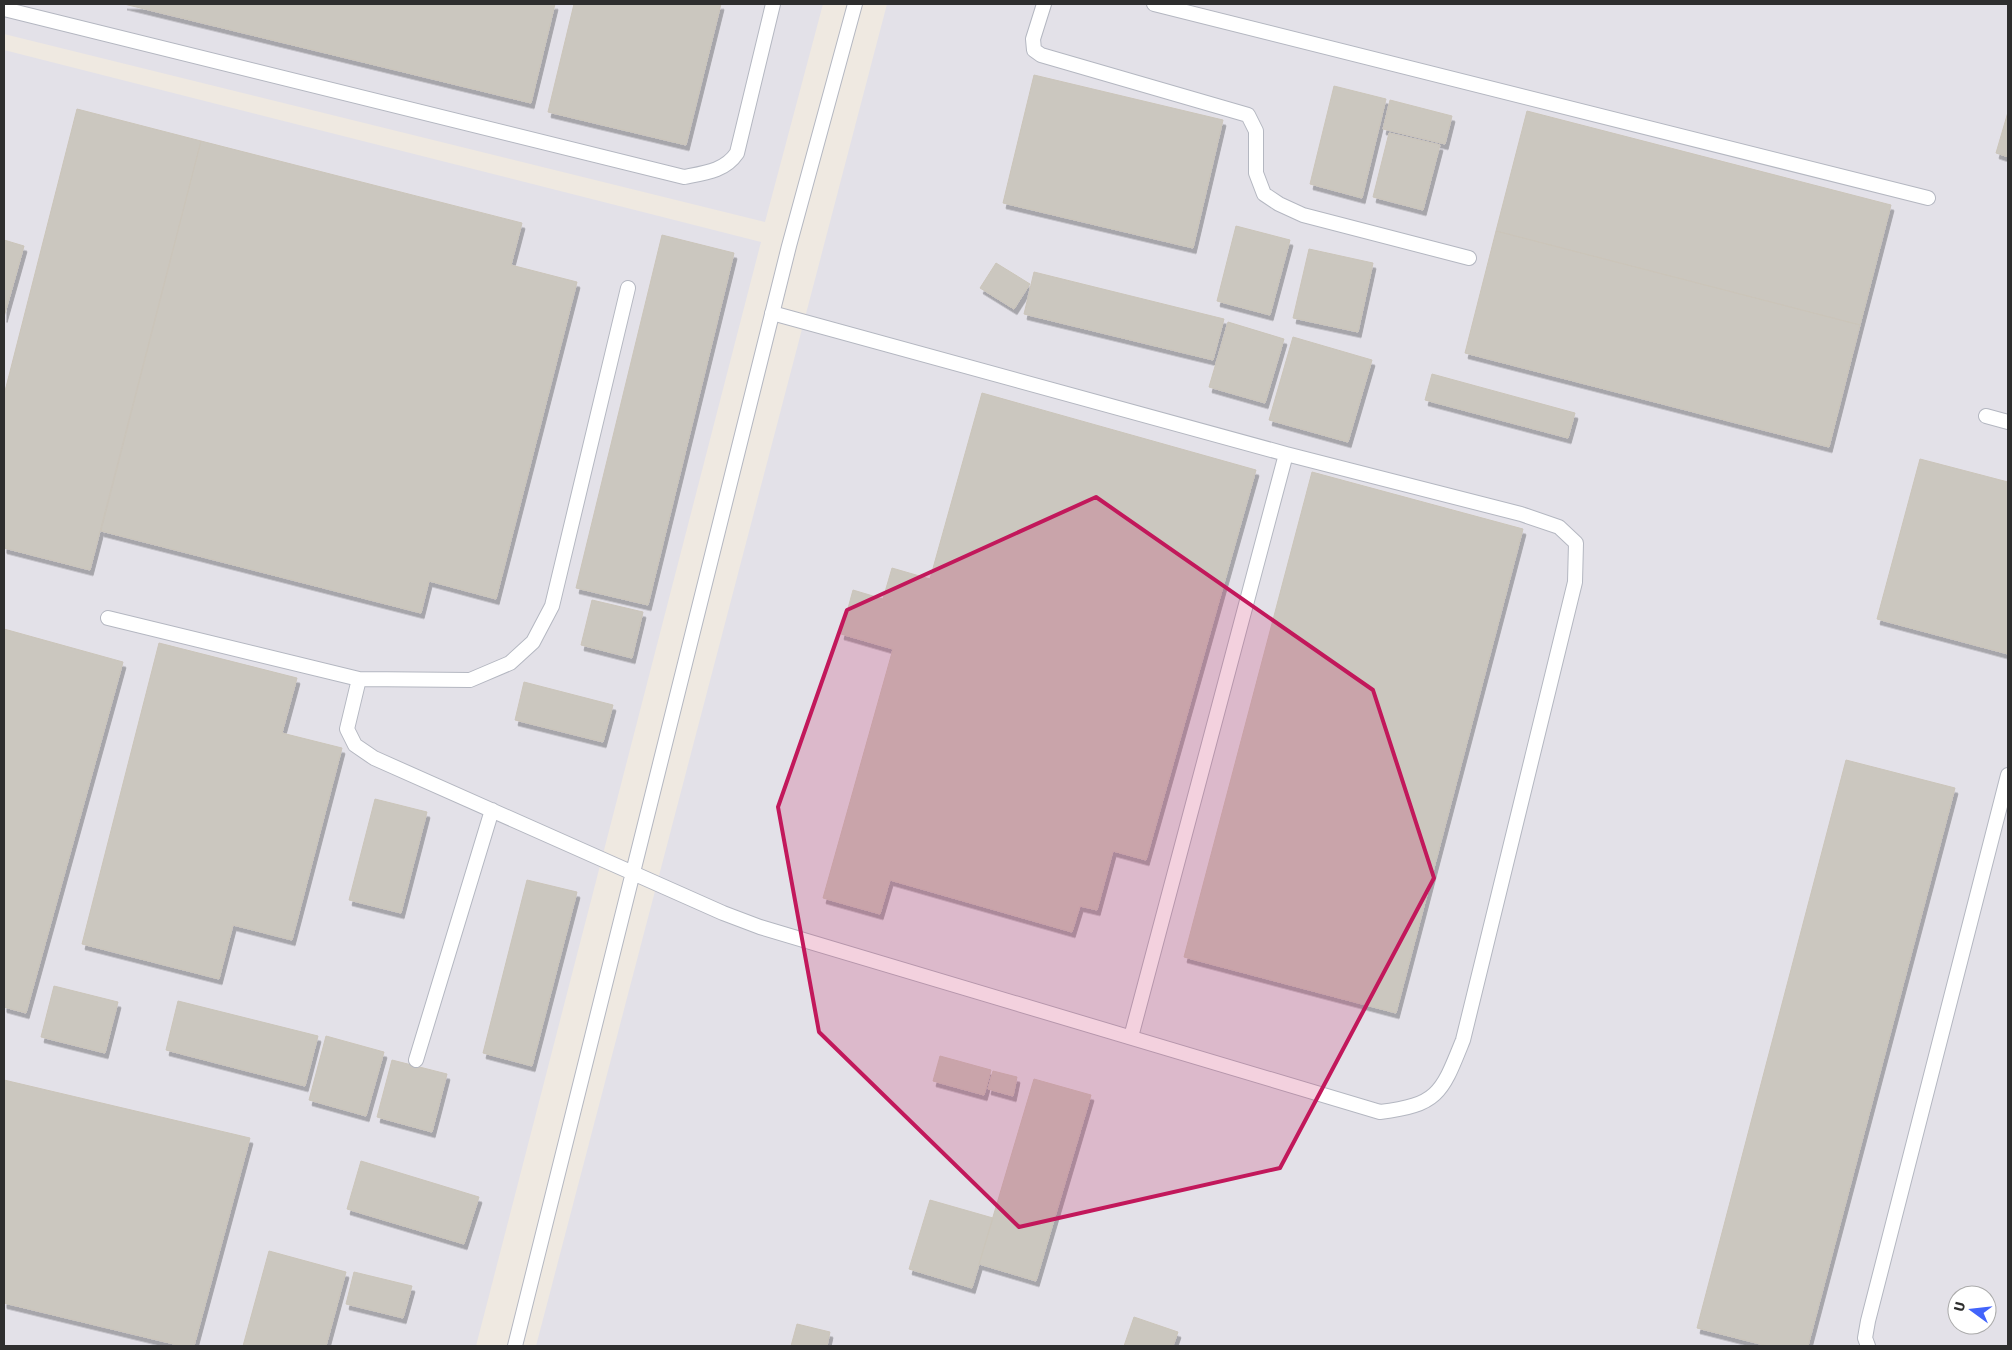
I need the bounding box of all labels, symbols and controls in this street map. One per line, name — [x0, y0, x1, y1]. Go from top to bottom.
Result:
north arrow — [1947, 1285, 1997, 1335]
text: U — [1951, 1300, 1969, 1313]

